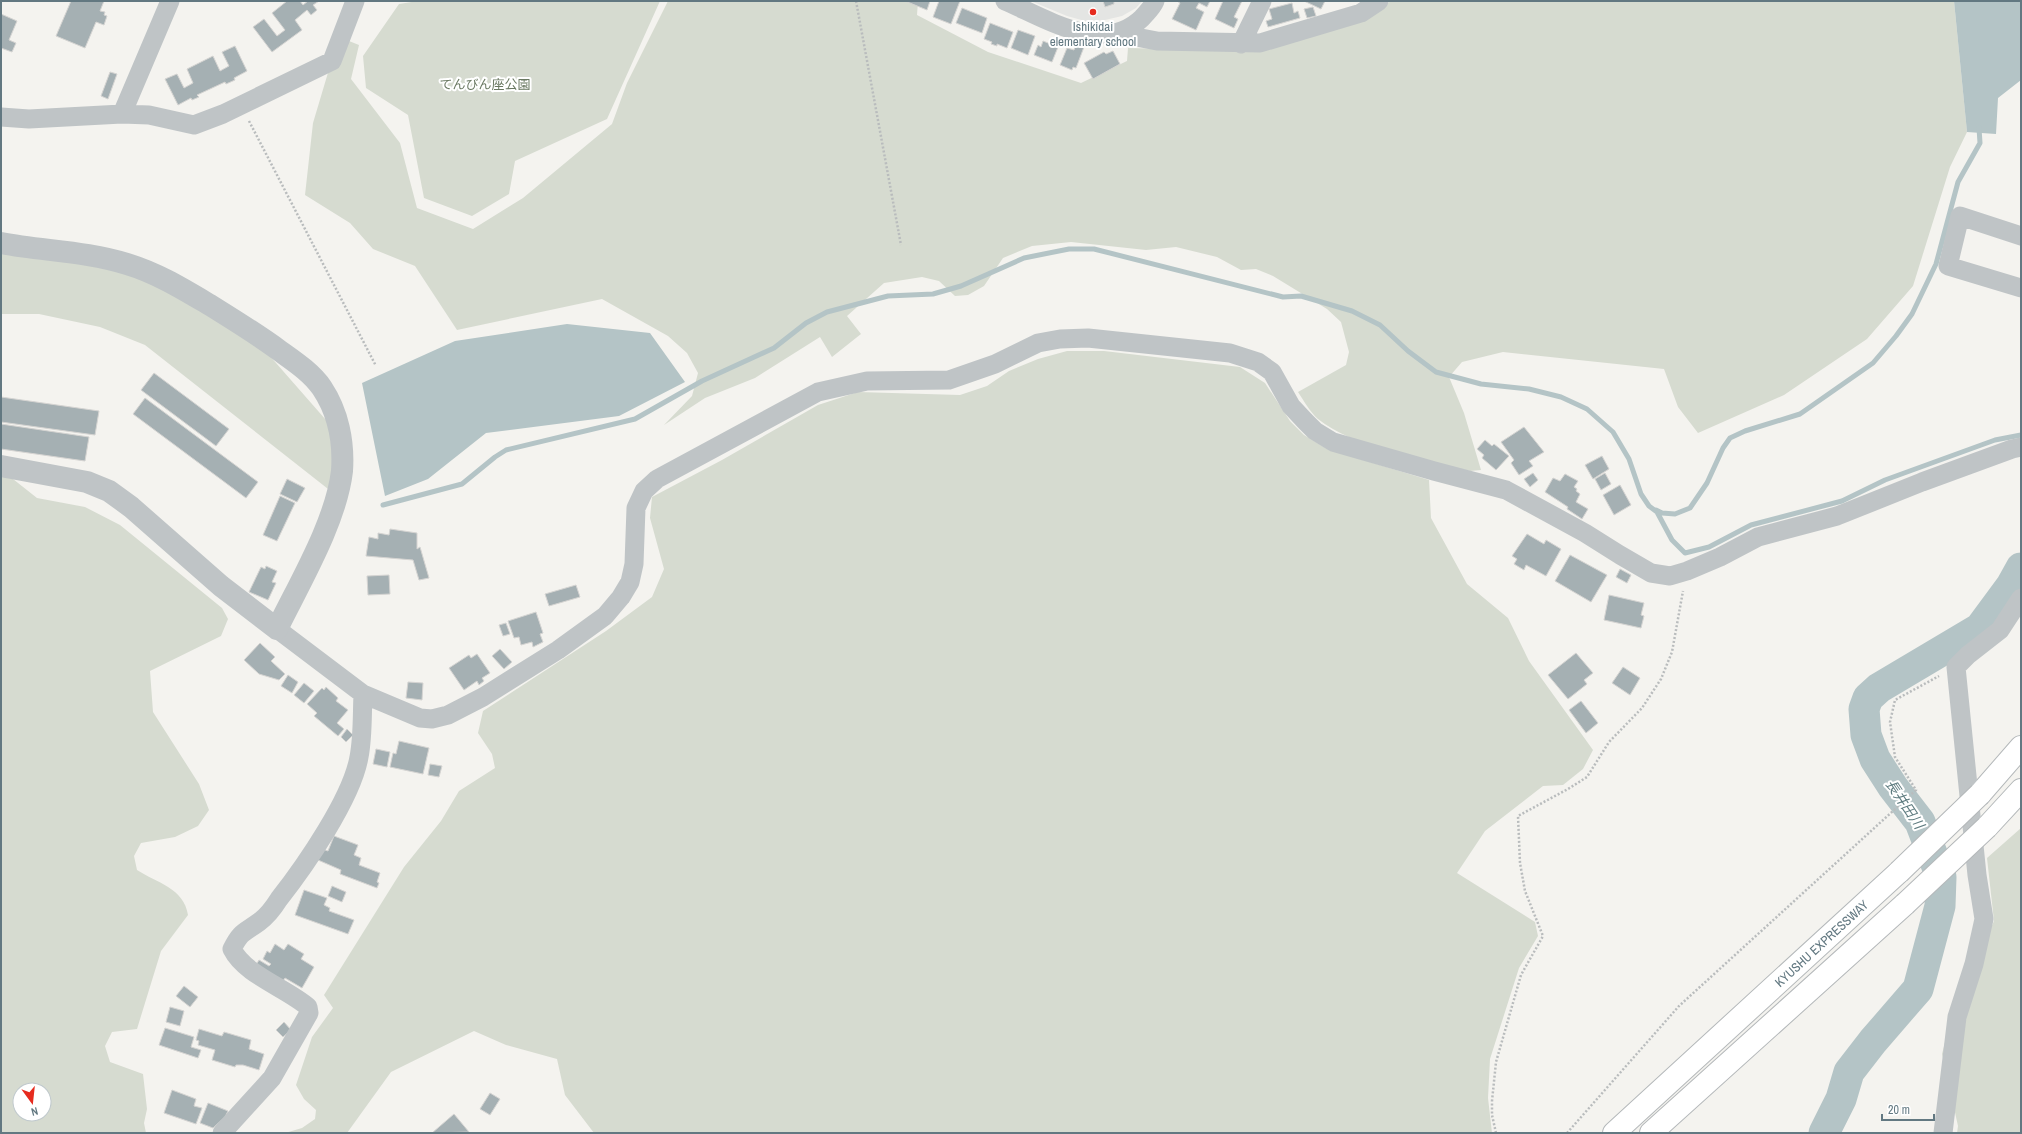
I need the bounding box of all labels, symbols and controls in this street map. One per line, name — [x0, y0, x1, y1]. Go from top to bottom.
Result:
marker: Ishikidai elementary school — [1088, 7, 1098, 17]
place label: Ishikidai elementary school — [1050, 18, 1136, 50]
park label: てんびん座公園 — [439, 76, 531, 93]
water label: 長井田川 — [1882, 776, 1929, 834]
street label: KYUSHU EXPRESSWAY — [1771, 896, 1872, 991]
north arrow — [12, 1082, 52, 1122]
scale bar — [1882, 1096, 1934, 1122]
text: 20 m — [1888, 1102, 1910, 1118]
text: N — [30, 1104, 40, 1119]

